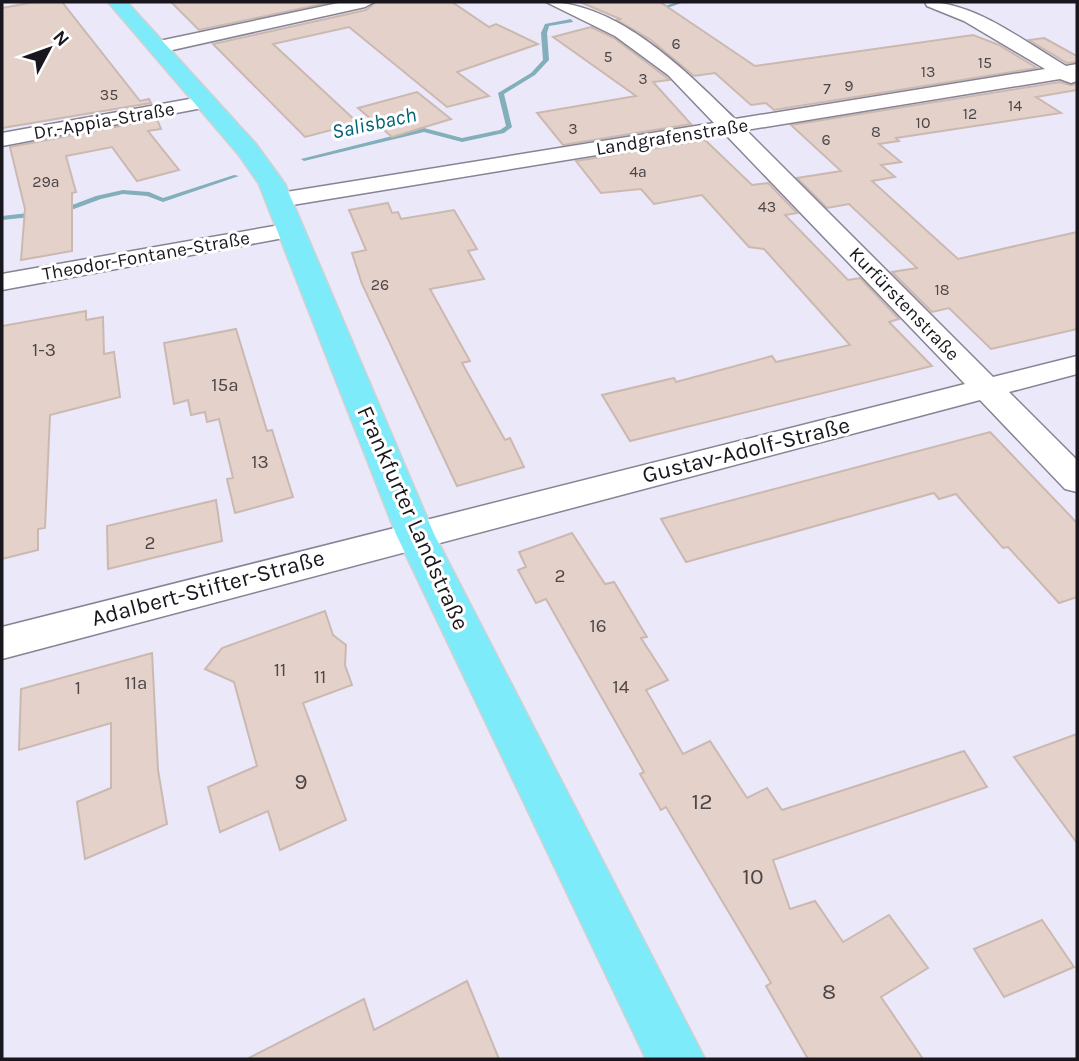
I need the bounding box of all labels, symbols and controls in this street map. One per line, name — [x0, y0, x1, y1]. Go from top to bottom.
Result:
north arrow — [14, 14, 84, 84]
text: N — [48, 26, 74, 51]
house number: 6 — [671, 34, 681, 53]
house number: 5 — [603, 47, 613, 66]
house number: 15 — [978, 53, 992, 72]
house number: 13 — [921, 62, 935, 81]
house number: 3 — [638, 69, 648, 88]
house number: 9 — [844, 76, 854, 95]
house number: 7 — [823, 79, 831, 98]
house number: 35 — [100, 85, 118, 104]
house number: 14 — [1008, 96, 1022, 115]
street label: Dr.-Appia-Straße — [32, 98, 176, 144]
water label: Salisbach — [330, 102, 418, 144]
house number: 12 — [963, 104, 977, 123]
house number: 10 — [916, 113, 930, 132]
street label: Landgrafenstraße — [594, 114, 750, 160]
house number: 3 — [568, 119, 578, 138]
house number: 8 — [871, 122, 881, 141]
house number: 6 — [821, 130, 831, 149]
house number: 4a — [629, 162, 647, 181]
house number: 29a — [32, 172, 60, 191]
house number: 43 — [758, 197, 776, 216]
street label: Theodor-Fontane-Straße — [41, 227, 251, 285]
street label: Kurfürstenstraße — [844, 243, 964, 365]
house number: 26 — [371, 275, 389, 294]
house number: 18 — [934, 280, 950, 299]
house number: 1-3 — [32, 339, 56, 361]
house number: 15a — [211, 374, 239, 396]
street label: Frankfurter Landstraße — [351, 402, 475, 634]
street label: Gustav-Adolf-Straße — [639, 411, 853, 489]
house number: 13 — [251, 451, 269, 473]
house number: 2 — [144, 532, 156, 554]
street label: Adalbert-Stifter-Straße — [89, 544, 327, 632]
house number: 2 — [554, 565, 566, 587]
house number: 16 — [589, 615, 607, 637]
house number: 11 — [274, 659, 286, 681]
house number: 11 — [314, 666, 326, 688]
house number: 11a — [124, 672, 148, 694]
house number: 14 — [613, 676, 630, 698]
house number: 1 — [75, 677, 81, 699]
house number: 9 — [294, 768, 308, 795]
house number: 12 — [692, 788, 712, 815]
house number: 10 — [742, 863, 764, 890]
house number: 8 — [822, 978, 836, 1005]

